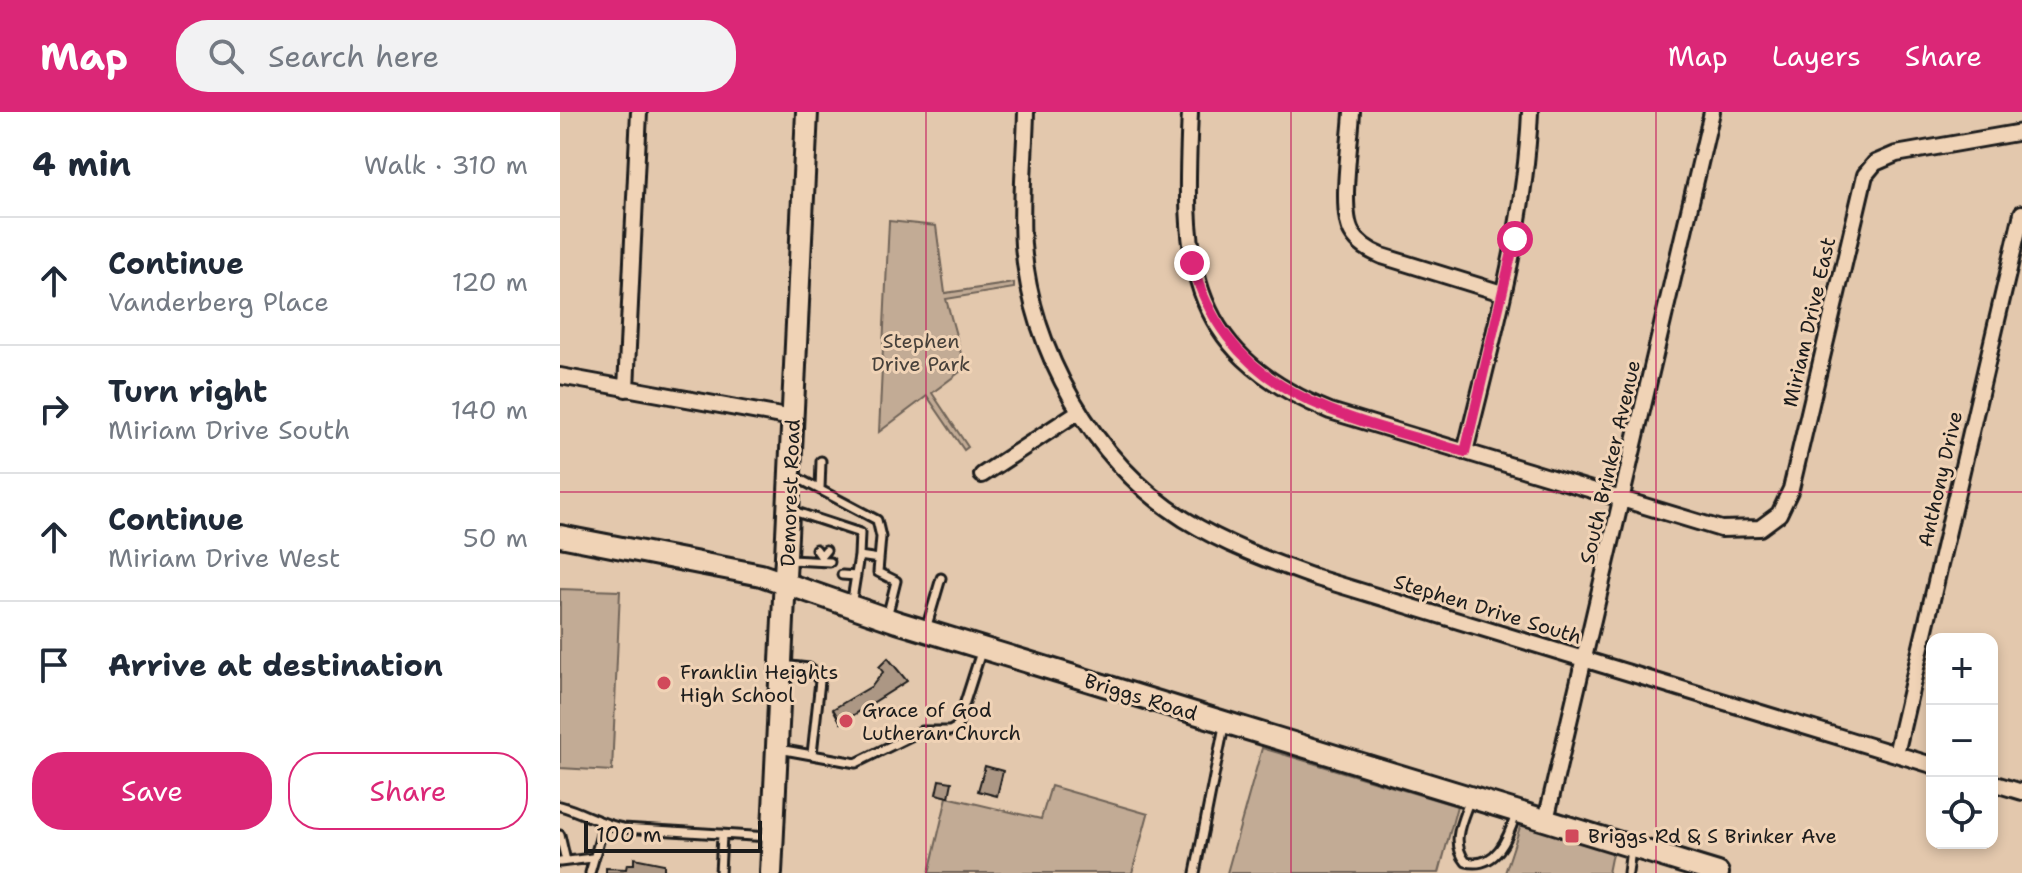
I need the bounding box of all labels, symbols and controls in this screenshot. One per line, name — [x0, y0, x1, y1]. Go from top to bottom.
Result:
search box — [176, 20, 736, 92]
text: Map — [40, 31, 128, 82]
icon: search — [204, 34, 248, 78]
text: Search here — [268, 36, 439, 77]
text: Map — [1668, 37, 1728, 75]
text: Layers — [1772, 37, 1861, 75]
text: Share — [1905, 37, 1982, 75]
text: 4 min — [32, 141, 131, 187]
text: Walk · 310 m — [364, 147, 528, 182]
route start — [1497, 221, 1533, 257]
street label: Miriam Drive East — [1777, 234, 1841, 410]
text: Continue — [108, 243, 244, 284]
route end — [1174, 245, 1210, 281]
icon: ahead — [32, 259, 76, 303]
text: 120 m — [452, 264, 528, 299]
text: Vanderberg Place — [108, 284, 329, 319]
park label: Stephen Drive Park — [872, 328, 970, 377]
street label: South Brinker Avenue — [1574, 357, 1646, 567]
text: Turn right — [108, 371, 267, 412]
icon: right — [32, 387, 76, 431]
text: 140 m — [451, 392, 528, 427]
street label: Anthony Drive — [1912, 409, 1968, 549]
text: Miriam Drive South — [108, 412, 350, 447]
street label: Demorest Road — [774, 418, 806, 567]
text: Continue — [108, 499, 244, 540]
icon: ahead — [32, 515, 76, 559]
text: 50 m — [463, 520, 528, 555]
text: Miriam Drive West — [108, 540, 340, 575]
street label: Stephen Drive South — [1391, 568, 1585, 650]
map controls — [1926, 633, 1998, 849]
button: + — [1926, 633, 1998, 705]
icon: arrive — [32, 643, 76, 687]
text: Arrive at destination — [108, 645, 443, 686]
place label: Franklin Heights High School — [680, 659, 838, 708]
street label: Briggs Road — [1081, 667, 1201, 727]
marker: Franklin Heights High School — [655, 674, 673, 692]
place label: Grace of God Lutheran Church — [862, 697, 1021, 746]
button: − — [1926, 705, 1998, 777]
marker: Grace of God Lutheran Church — [837, 712, 855, 730]
button: Save — [32, 752, 272, 830]
button: Share — [288, 752, 528, 830]
button: locate — [1926, 777, 1998, 849]
scale bar — [584, 817, 762, 853]
text: 100 m — [596, 820, 662, 849]
place label: Briggs Rd & S Brinker Ave — [1588, 823, 1837, 849]
marker: Briggs Rd & S Brinker Ave — [1563, 827, 1581, 845]

